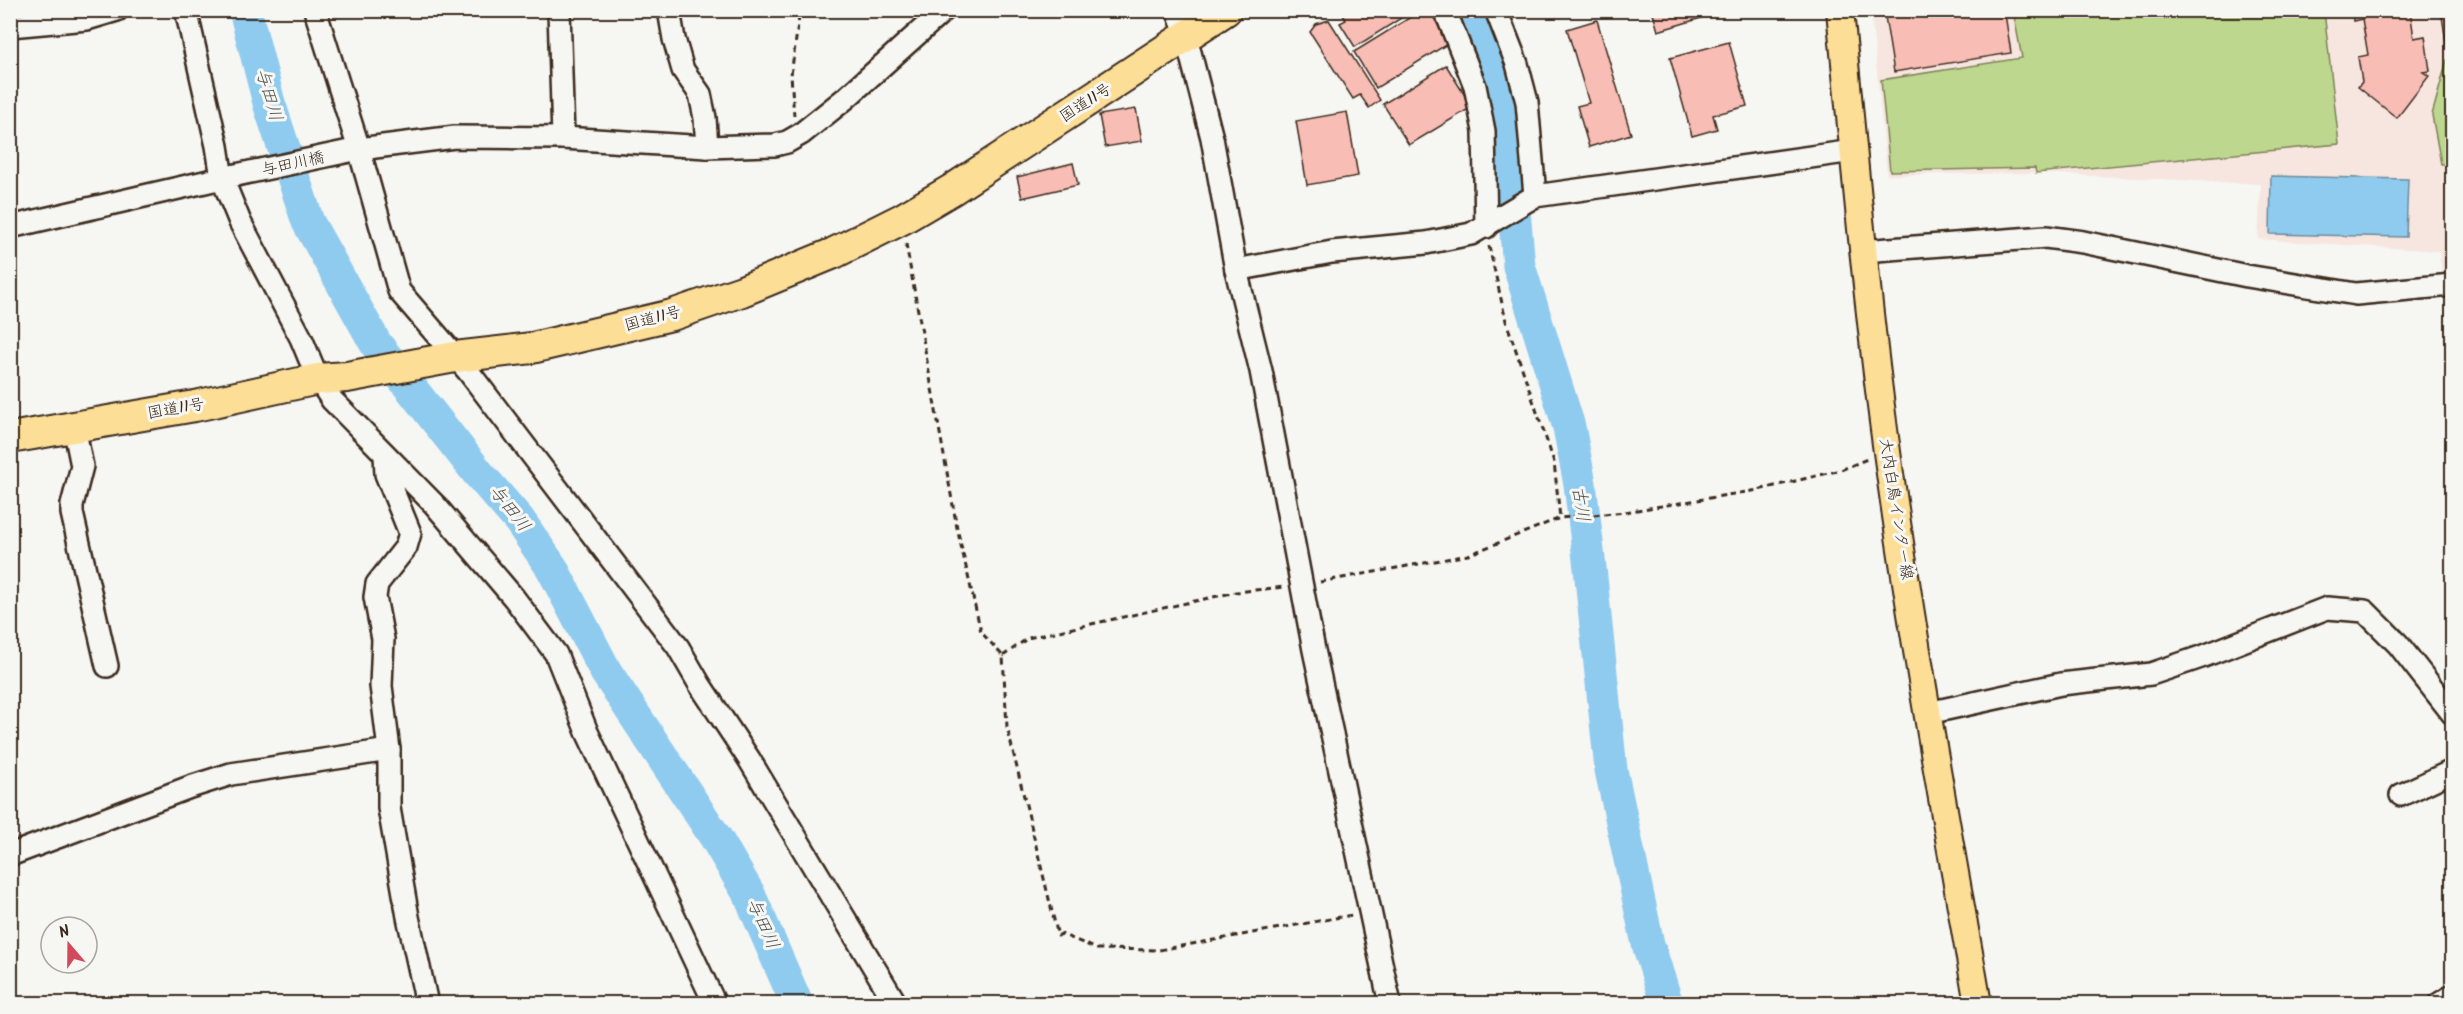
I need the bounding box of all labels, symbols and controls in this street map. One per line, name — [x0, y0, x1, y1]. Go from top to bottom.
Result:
water label: 与田川 — [247, 65, 289, 125]
street label: 国道11号 — [1055, 77, 1117, 129]
street label: 与田川橋 — [259, 145, 327, 183]
street label: 国道11号 — [622, 299, 684, 339]
street label: 国道11号 — [145, 392, 207, 426]
street label: 大内白鳥インター線 — [1872, 436, 1920, 582]
water label: 与田川 — [481, 479, 537, 539]
water label: 古川 — [1563, 484, 1597, 524]
water label: 与田川 — [738, 893, 786, 955]
north arrow — [39, 915, 99, 975]
text: N — [55, 919, 73, 946]

